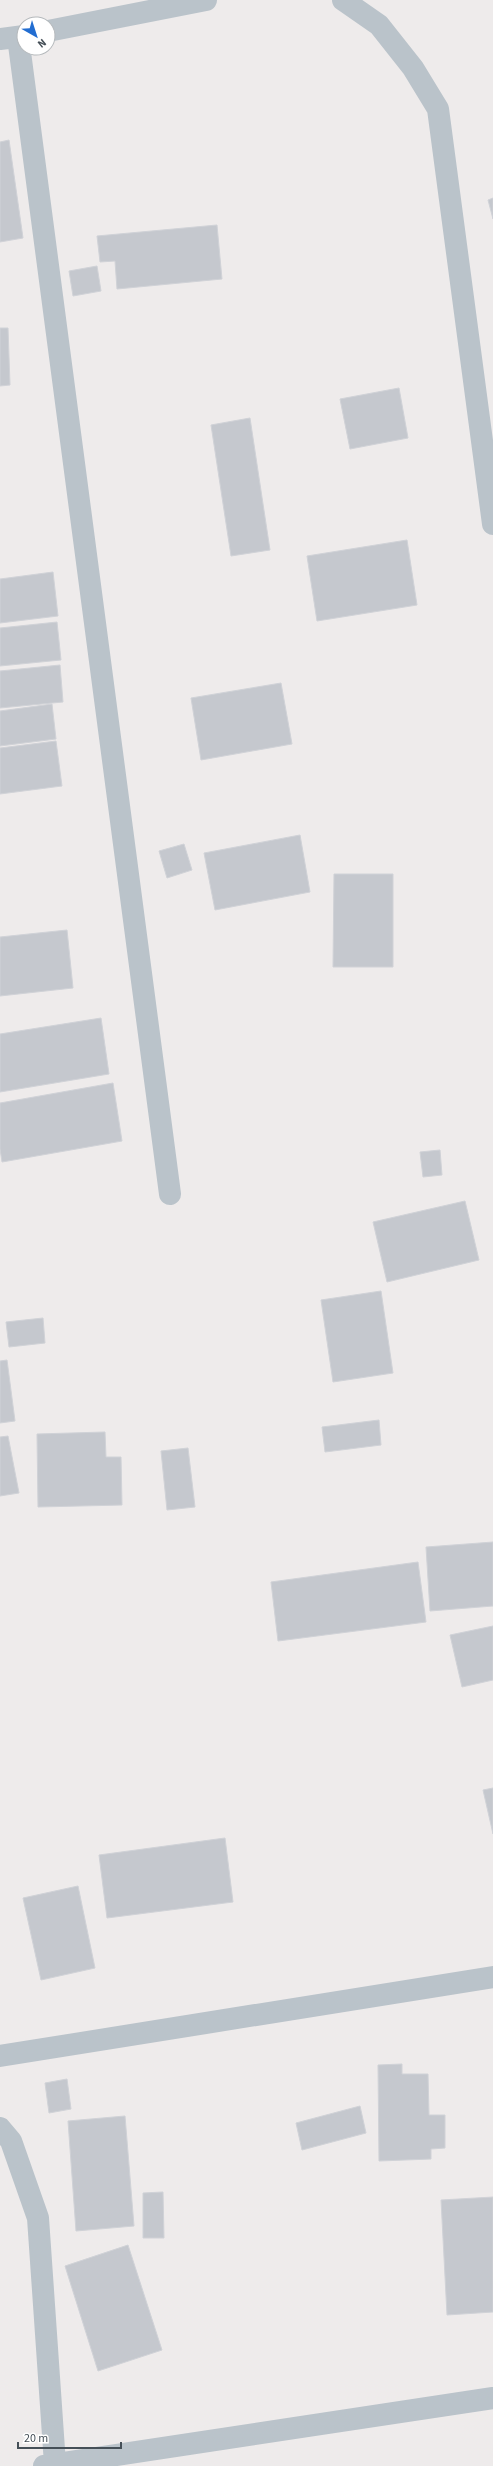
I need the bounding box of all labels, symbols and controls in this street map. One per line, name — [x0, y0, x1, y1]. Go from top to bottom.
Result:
north arrow — [16, 16, 56, 56]
text: N — [34, 35, 50, 52]
scale bar — [18, 2424, 121, 2450]
text: 20 m — [24, 2430, 48, 2447]

